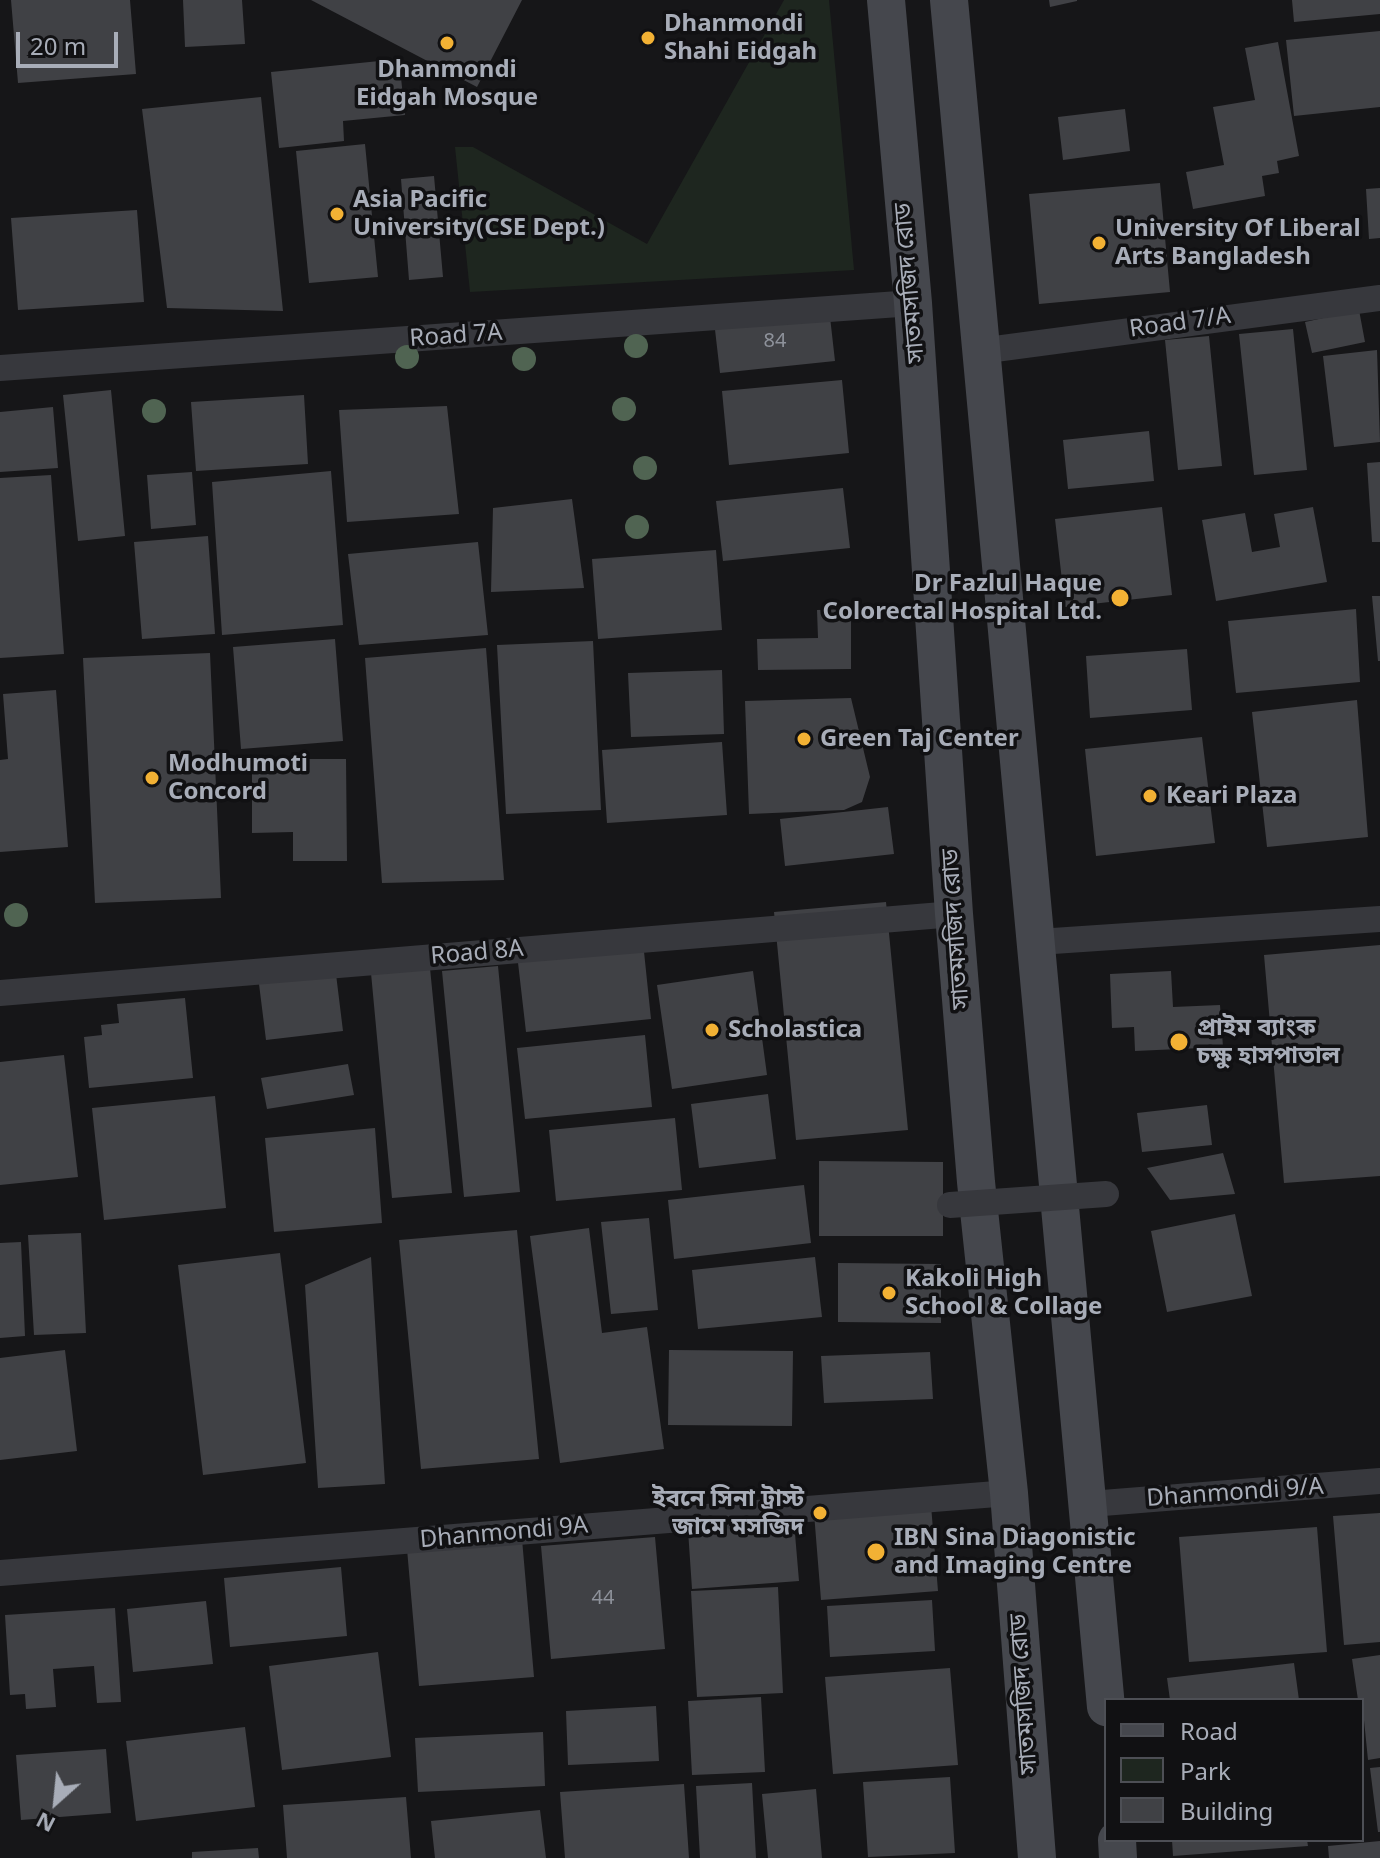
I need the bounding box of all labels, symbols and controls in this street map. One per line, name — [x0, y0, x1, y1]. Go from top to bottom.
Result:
place label: Dhanmondi Shahi Eidgah — [664, 10, 817, 66]
scale bar — [20, 16, 122, 66]
text: 20 m — [30, 29, 86, 62]
marker: Dhanmondi Shahi Eidgah — [639, 29, 657, 47]
marker: Dhanmondi Eidgah Mosque — [438, 34, 456, 52]
place label: Dhanmondi Eidgah Mosque — [356, 56, 538, 112]
place label: Asia Pacific University(CSE Dept.) — [353, 186, 605, 242]
street label: সাতমসজিদ রোড — [889, 202, 931, 364]
marker: Asia Pacific University(CSE Dept.) — [328, 205, 346, 223]
place label: University Of Liberal Arts Bangladesh — [1115, 215, 1361, 271]
marker: University Of Liberal Arts Bangladesh — [1090, 234, 1108, 252]
street label: Road 7/A — [1128, 302, 1232, 344]
street label: Road 7A — [409, 318, 503, 354]
house number: 84 — [764, 329, 786, 353]
place label: Dr Fazlul Haque Colorectal Hospital Ltd. — [823, 570, 1102, 626]
marker: Dr Fazlul Haque Colorectal Hospital Ltd. — [1109, 587, 1131, 609]
place label: Green Taj Center — [820, 725, 1019, 753]
marker: Green Taj Center — [795, 730, 813, 748]
place label: Modhumoti Concord — [168, 750, 308, 806]
marker: Modhumoti Concord — [143, 769, 161, 787]
place label: Keari Plaza — [1166, 782, 1297, 810]
marker: Keari Plaza — [1141, 787, 1159, 805]
street label: সাতমসজিদ রোড — [936, 848, 976, 1010]
street label: Road 8A — [429, 935, 525, 971]
place label: প্রাইম ব্যাংক চক্ষু হাসপাতাল — [1197, 1014, 1340, 1070]
place label: Scholastica — [728, 1016, 862, 1044]
marker: Scholastica — [703, 1021, 721, 1039]
marker: প্রাইম ব্যাংক চক্ষু হাসপাতাল — [1168, 1031, 1190, 1053]
place label: Kakoli High School & Collage — [905, 1265, 1102, 1321]
marker: Kakoli High School & Collage — [880, 1284, 898, 1302]
street label: Dhanmondi 9/A — [1145, 1472, 1325, 1514]
place label: ইবনে সিনা ট্রাস্ট জামে মসজিদ — [652, 1485, 804, 1541]
marker: ইবনে সিনা ট্রাস্ট জামে মসজিদ — [811, 1504, 829, 1522]
street label: Dhanmondi 9A — [419, 1511, 589, 1555]
place label: IBN Sina Diagonistic and Imaging Centre — [894, 1524, 1136, 1580]
marker: IBN Sina Diagonistic and Imaging Centre — [865, 1541, 887, 1563]
house number: 44 — [592, 1586, 614, 1610]
street label: সাতমসজিদ রোড — [1004, 1613, 1044, 1775]
legend — [1104, 1698, 1364, 1842]
text: Road — [1180, 1714, 1238, 1747]
text: Park — [1180, 1754, 1231, 1787]
north arrow — [16, 1762, 96, 1842]
text: Building — [1180, 1794, 1273, 1827]
text: N — [30, 1806, 60, 1841]

